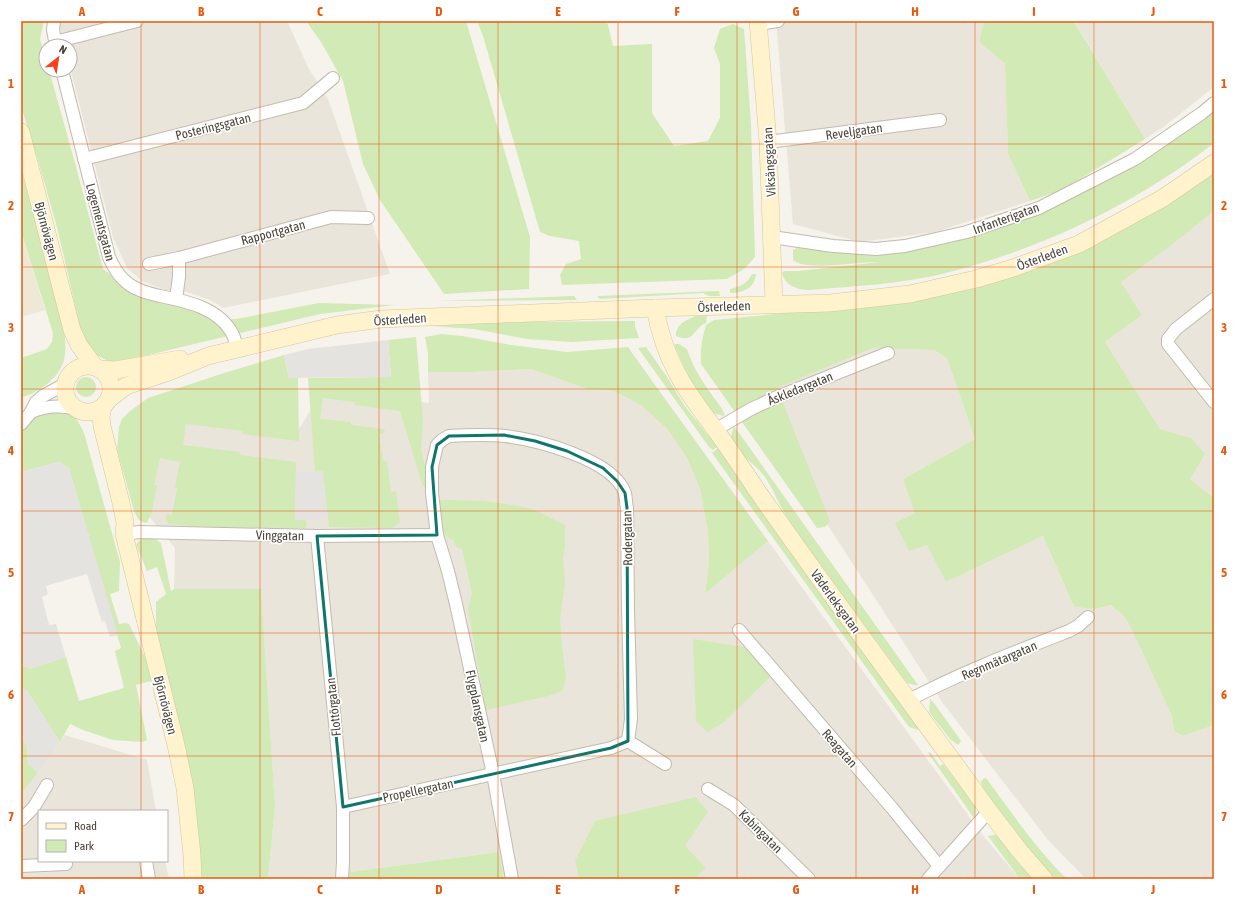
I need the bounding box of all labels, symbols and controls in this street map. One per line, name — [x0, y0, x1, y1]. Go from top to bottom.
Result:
text: A — [78, 4, 86, 19]
text: B — [198, 4, 205, 19]
text: C — [317, 4, 323, 19]
text: D — [435, 4, 443, 19]
text: E — [555, 4, 561, 19]
text: F — [674, 4, 680, 19]
text: G — [793, 4, 800, 19]
text: H — [911, 4, 919, 19]
text: I — [1032, 4, 1036, 19]
text: J — [1150, 4, 1155, 19]
north arrow — [38, 38, 78, 78]
text: N — [57, 43, 69, 56]
text: 1 — [8, 76, 14, 91]
text: 1 — [1221, 76, 1227, 91]
street label: Posteringsgatan — [174, 110, 252, 143]
street label: Reveljgatan — [825, 120, 883, 143]
street label: Viksängsgatan — [760, 127, 779, 197]
street label: Logementsgatan — [83, 182, 118, 263]
text: 2 — [8, 198, 14, 213]
text: 2 — [1221, 198, 1227, 213]
street label: Björnövägen — [31, 200, 62, 262]
street label: Infanterigatan — [971, 200, 1041, 237]
street label: Rapportgatan — [239, 217, 307, 248]
street label: Österleden — [1015, 241, 1070, 274]
street label: Österleden — [697, 298, 751, 315]
street label: Österleden — [373, 310, 427, 329]
text: 3 — [8, 320, 14, 335]
text: 3 — [1221, 320, 1227, 335]
street label: Åskledargatan — [765, 369, 835, 408]
text: 4 — [7, 443, 14, 458]
text: 4 — [1220, 443, 1227, 458]
street label: Rodergatan — [620, 510, 635, 566]
street label: Vinggatan — [256, 528, 304, 543]
text: 5 — [8, 565, 14, 580]
text: 5 — [1221, 565, 1227, 580]
street label: Väderleksgatan — [808, 567, 864, 636]
street label: Regnmätargatan — [959, 638, 1039, 683]
street label: Flygplansgatan — [463, 669, 492, 744]
street label: Björnövägen — [151, 674, 180, 736]
street label: Flottörgatan — [323, 677, 344, 737]
text: 6 — [8, 687, 14, 702]
text: 6 — [1221, 687, 1227, 702]
street label: Reagatan — [819, 726, 860, 771]
street label: Propellergatan — [381, 776, 455, 805]
street label: Kabingatan — [736, 807, 785, 856]
text: 7 — [8, 809, 14, 824]
text: 7 — [1221, 809, 1227, 824]
legend — [38, 810, 168, 862]
text: Road — [74, 819, 97, 833]
text: Park — [74, 839, 95, 853]
text: A — [78, 882, 86, 897]
text: B — [198, 882, 205, 897]
text: C — [317, 882, 323, 897]
text: D — [435, 882, 443, 897]
text: E — [555, 882, 561, 897]
text: F — [674, 882, 680, 897]
text: G — [793, 882, 800, 897]
text: H — [911, 882, 919, 897]
text: I — [1032, 882, 1036, 897]
text: J — [1150, 882, 1155, 897]

